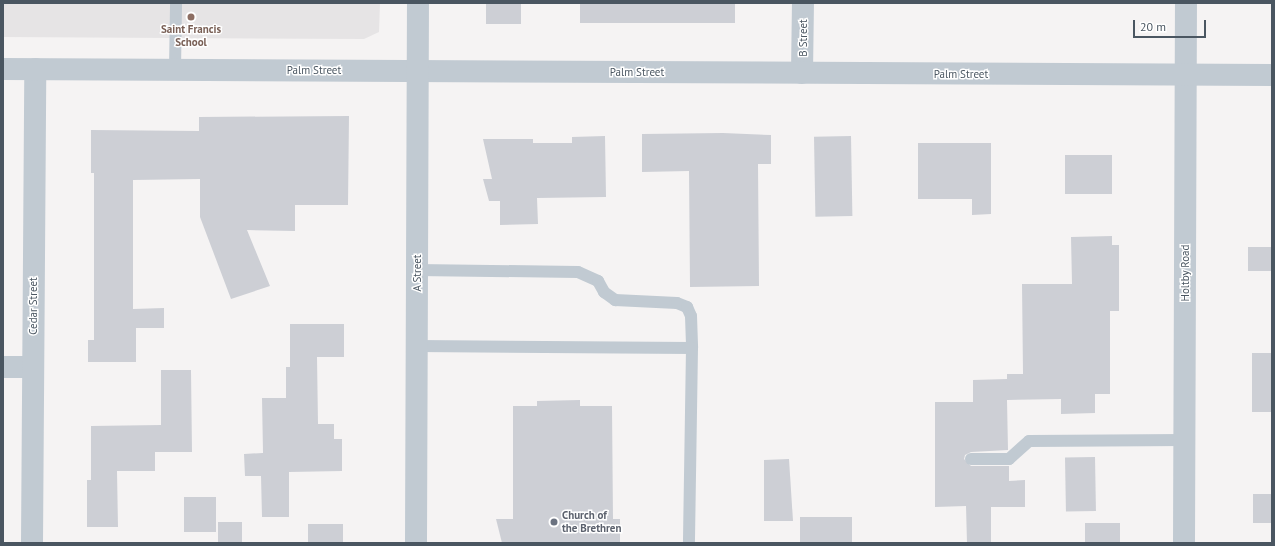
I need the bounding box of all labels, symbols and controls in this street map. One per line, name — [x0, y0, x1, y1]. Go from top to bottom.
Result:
marker: Saint Francis School — [186, 12, 196, 22]
scale bar — [1135, 12, 1208, 38]
street label: B Street — [796, 19, 810, 57]
text: 20 m — [1140, 19, 1166, 34]
place label: Saint Francis School — [161, 23, 221, 49]
street label: Palm Street — [287, 63, 341, 77]
street label: Palm Street — [610, 65, 664, 79]
street label: Palm Street — [934, 67, 988, 81]
street label: Holtby Road — [1178, 244, 1192, 302]
street label: A Street — [410, 254, 424, 292]
street label: Cedar Street — [26, 277, 40, 335]
place label: Church of the Brethren — [562, 509, 621, 535]
marker: Church of the Brethren — [549, 517, 559, 527]

